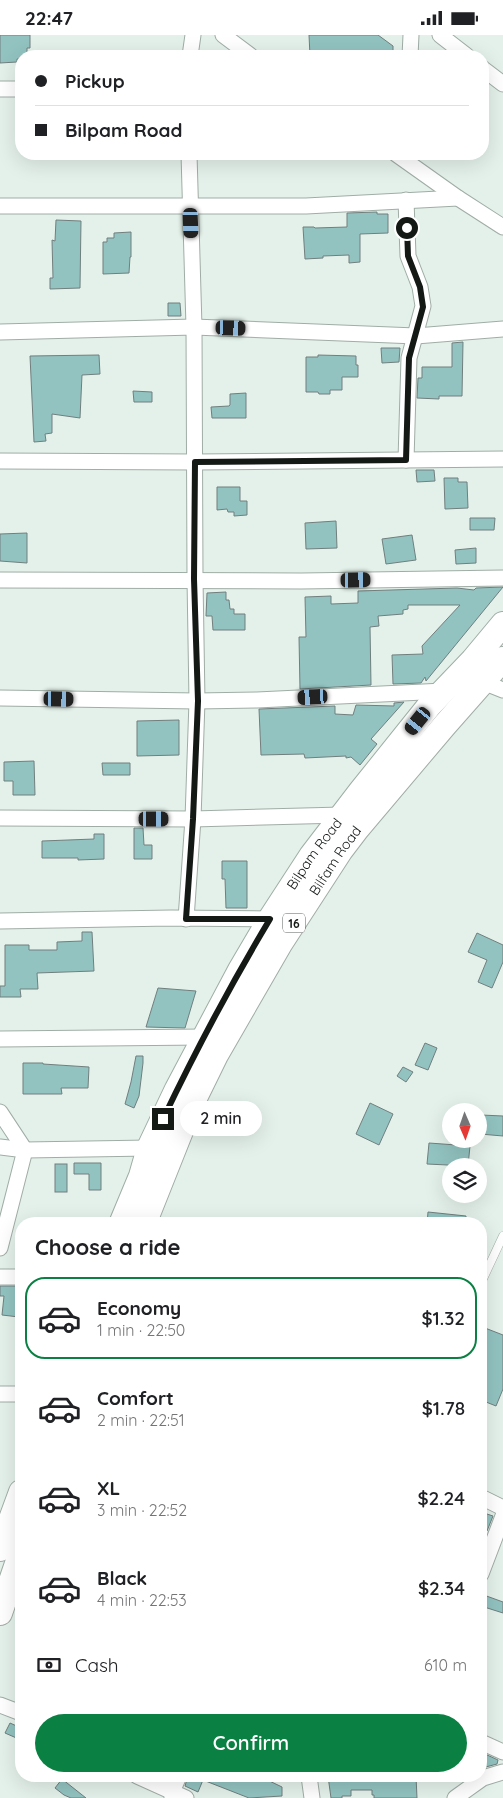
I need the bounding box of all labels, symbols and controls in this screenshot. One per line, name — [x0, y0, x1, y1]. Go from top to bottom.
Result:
text: 22:47 — [25, 6, 73, 30]
text: Pickup — [65, 69, 125, 93]
text: Bilpam Road — [65, 118, 182, 142]
car — [182, 208, 199, 238]
route start — [396, 217, 418, 239]
car — [215, 320, 246, 336]
car — [340, 572, 371, 588]
car — [297, 689, 328, 705]
car — [43, 691, 74, 707]
car — [402, 705, 433, 737]
car — [139, 812, 169, 827]
street label: Bilpam Road — [283, 814, 346, 893]
street label: Bilfam Road — [305, 822, 365, 899]
road number: 16 — [283, 913, 305, 933]
callout: 2 min — [180, 1101, 263, 1137]
north arrow — [442, 1103, 488, 1147]
map controls — [442, 1103, 487, 1203]
route end — [152, 1108, 174, 1130]
text: 2 min — [200, 1108, 242, 1128]
button: layers — [442, 1158, 487, 1203]
text: Choose a ride — [35, 1233, 180, 1261]
icon: car — [37, 1296, 82, 1341]
text: Economy — [97, 1296, 181, 1320]
text: $1.32 — [421, 1306, 465, 1330]
text: 1 min · 22:50 — [97, 1320, 185, 1340]
icon: car — [37, 1386, 82, 1431]
text: Comfort — [97, 1386, 174, 1410]
text: $1.78 — [422, 1396, 465, 1420]
text: 2 min · 22:51 — [97, 1410, 185, 1430]
icon: car — [37, 1476, 82, 1521]
text: XL — [97, 1476, 120, 1500]
text: $2.24 — [417, 1486, 465, 1510]
text: 3 min · 22:52 — [97, 1500, 187, 1520]
icon: car — [37, 1566, 82, 1611]
text: Black — [97, 1566, 147, 1590]
text: $2.34 — [418, 1576, 465, 1600]
text: 4 min · 22:53 — [97, 1590, 187, 1610]
icon: cash — [35, 1651, 63, 1679]
text: Cash — [75, 1653, 119, 1677]
text: 610 m — [424, 1655, 467, 1675]
button: Confirm — [35, 1714, 467, 1772]

